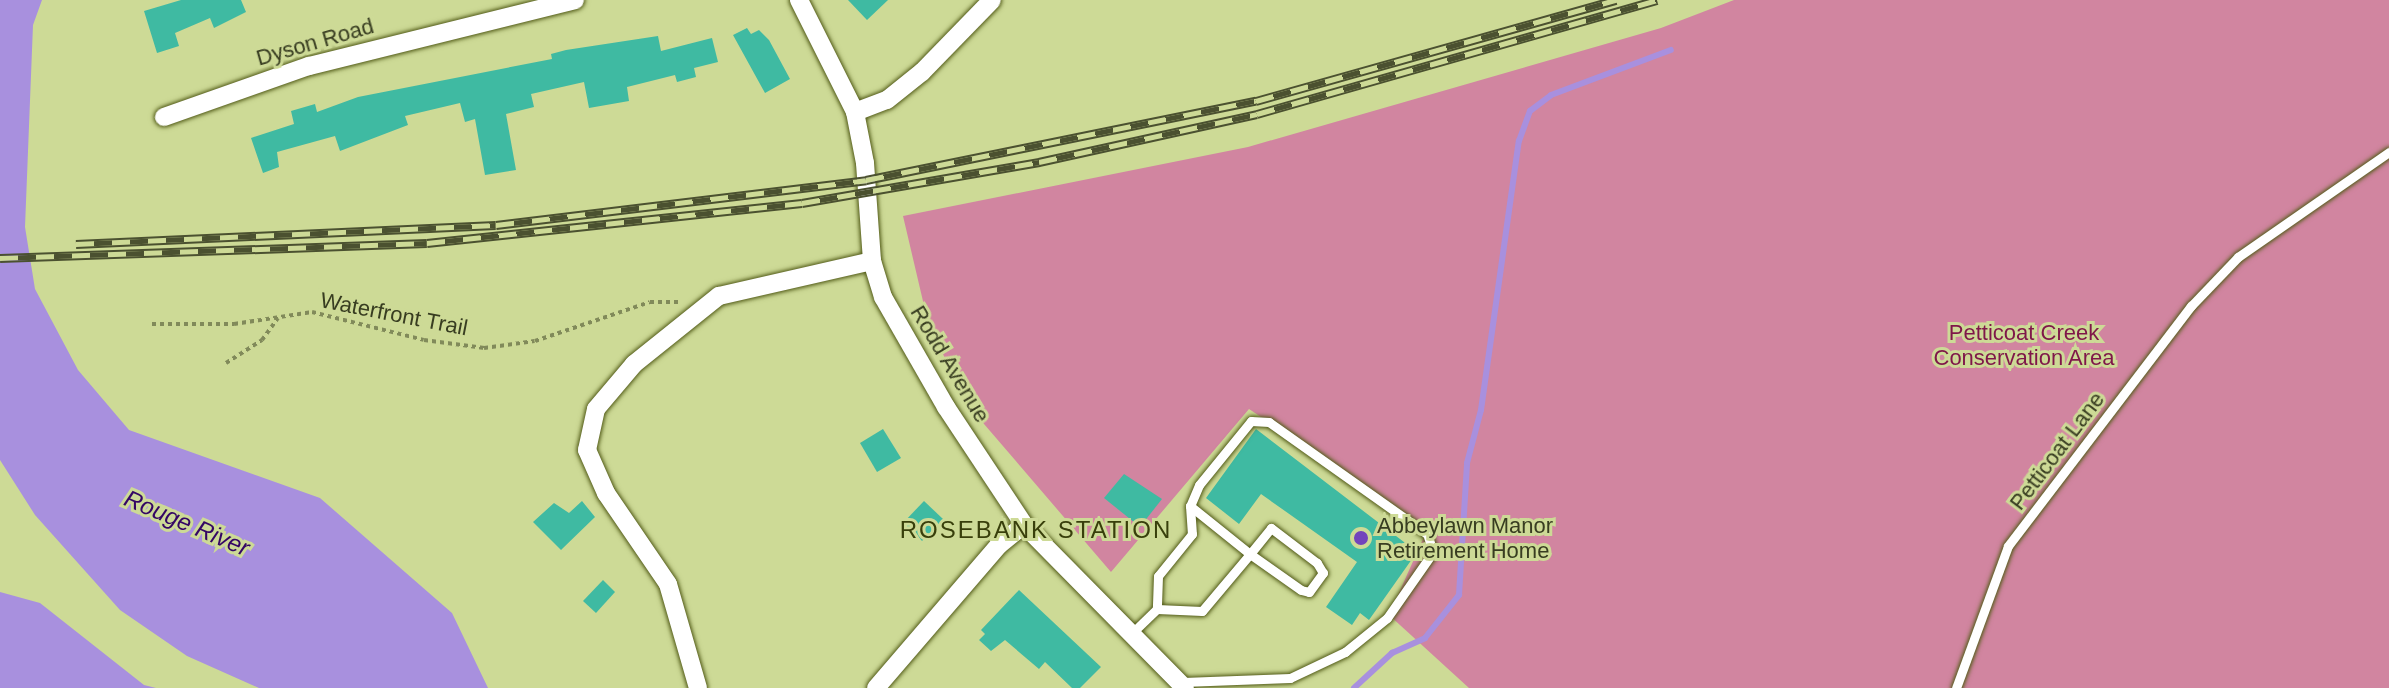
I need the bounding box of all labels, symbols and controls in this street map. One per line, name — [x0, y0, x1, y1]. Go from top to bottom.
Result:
street label: Dyson Road — [253, 13, 377, 71]
street label: Waterfront Trail — [318, 287, 470, 341]
street label: Rodd Avenue — [904, 300, 996, 428]
park label: Petticoat Creek Conservation Area — [1933, 319, 2115, 370]
street label: Petticoat Lane — [2004, 387, 2110, 515]
water label: Rouge River — [120, 484, 254, 562]
place label: Abbeylawn Manor Retirement Home — [1377, 512, 1553, 564]
district label: ROSEBANK STATION — [900, 516, 1172, 544]
marker: Abbeylawn Manor Retirement Home — [1352, 529, 1370, 547]

